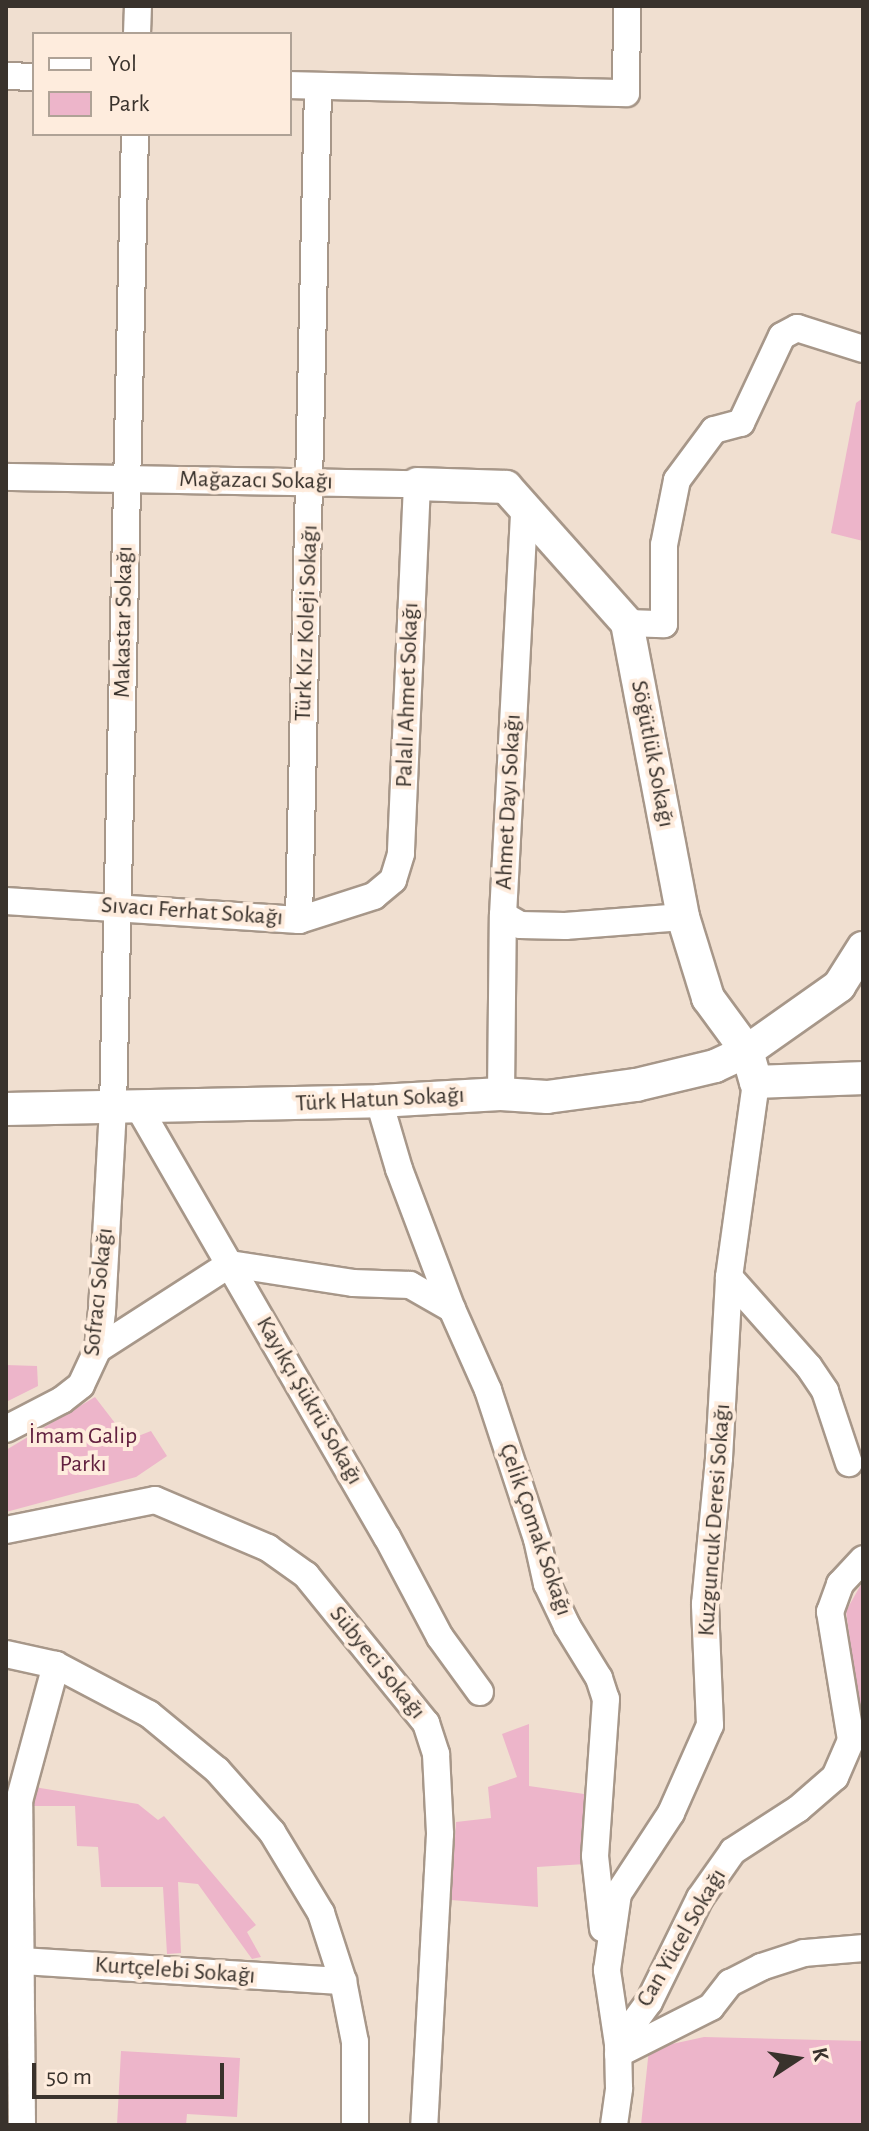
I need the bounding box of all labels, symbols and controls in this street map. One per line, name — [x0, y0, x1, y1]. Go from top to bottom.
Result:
legend — [32, 32, 292, 136]
text: Yol — [108, 52, 137, 76]
text: Park — [108, 92, 149, 116]
street label: Mağazacı Sokağı — [179, 465, 333, 497]
street label: Türk Kız Koleji Sokağı — [289, 524, 325, 722]
street label: Makastar Sokağı — [108, 546, 140, 698]
street label: Palalı Ahmet Sokağı — [390, 602, 426, 788]
street label: Söğütlük Sokağı — [624, 678, 680, 830]
street label: Ahmet Dayı Sokağı — [490, 713, 528, 891]
street label: Sıvacı Ferhat Sokağı — [100, 891, 284, 933]
street label: Türk Hatun Sokağı — [295, 1081, 465, 1119]
street label: Sofracı Sokağı — [78, 1227, 120, 1357]
street label: Kayıkçı Şükrü Sokağı — [249, 1312, 369, 1490]
street label: Kuzguncuk Deresi Sokağı — [693, 1403, 737, 1637]
park label: İmam Galip Parkı — [29, 1423, 137, 1479]
street label: Çelik Çomak Sokağı — [492, 1440, 578, 1620]
street label: Sübyeci Sokağı — [323, 1601, 431, 1725]
street label: Can Yücel Sokağı — [631, 1864, 733, 2012]
street label: Kurtçelebi Sokağı — [94, 1951, 256, 1991]
north arrow — [757, 2019, 837, 2099]
text: K — [808, 2045, 833, 2063]
scale bar — [36, 2047, 228, 2097]
text: 50 m — [46, 2065, 92, 2089]

